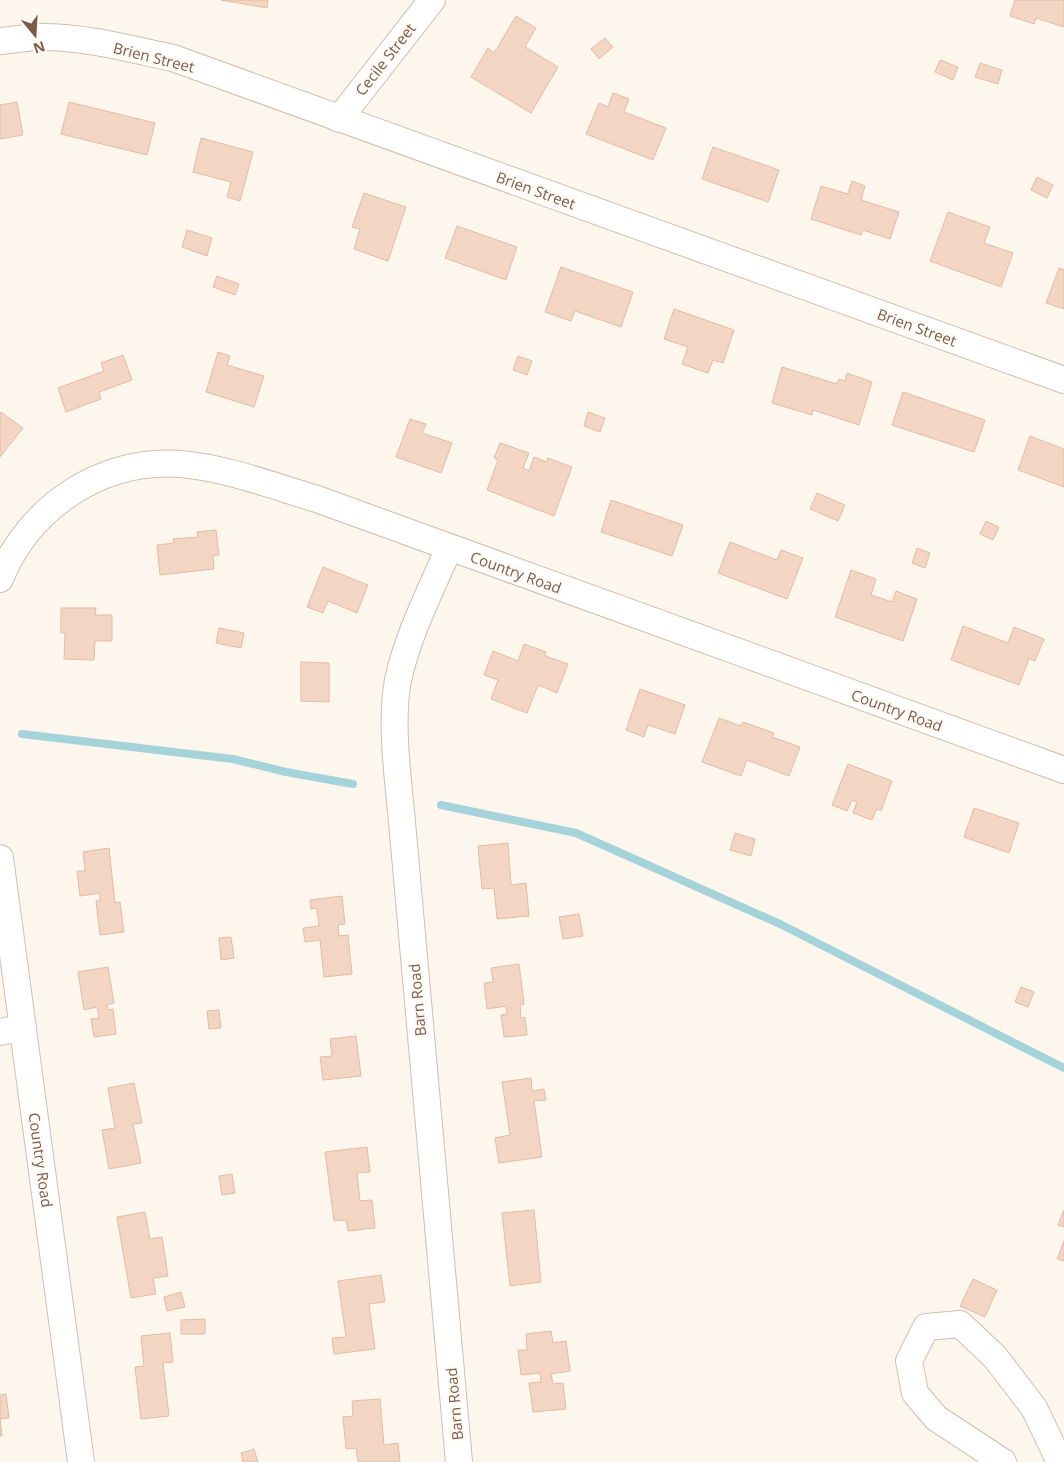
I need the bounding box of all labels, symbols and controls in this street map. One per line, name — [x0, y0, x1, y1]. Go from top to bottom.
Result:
north arrow — [10, 10, 60, 60]
street label: Cecile Street — [350, 19, 420, 99]
text: N — [31, 37, 48, 59]
street label: Brien Street — [111, 37, 197, 77]
street label: Brien Street — [494, 166, 578, 214]
street label: Brien Street — [875, 303, 959, 351]
street label: Country Road — [468, 546, 564, 598]
street label: Country Road — [849, 684, 945, 736]
street label: Barn Road — [404, 963, 430, 1037]
street label: Country Road — [24, 1111, 58, 1209]
street label: Barn Road — [441, 1367, 467, 1441]

